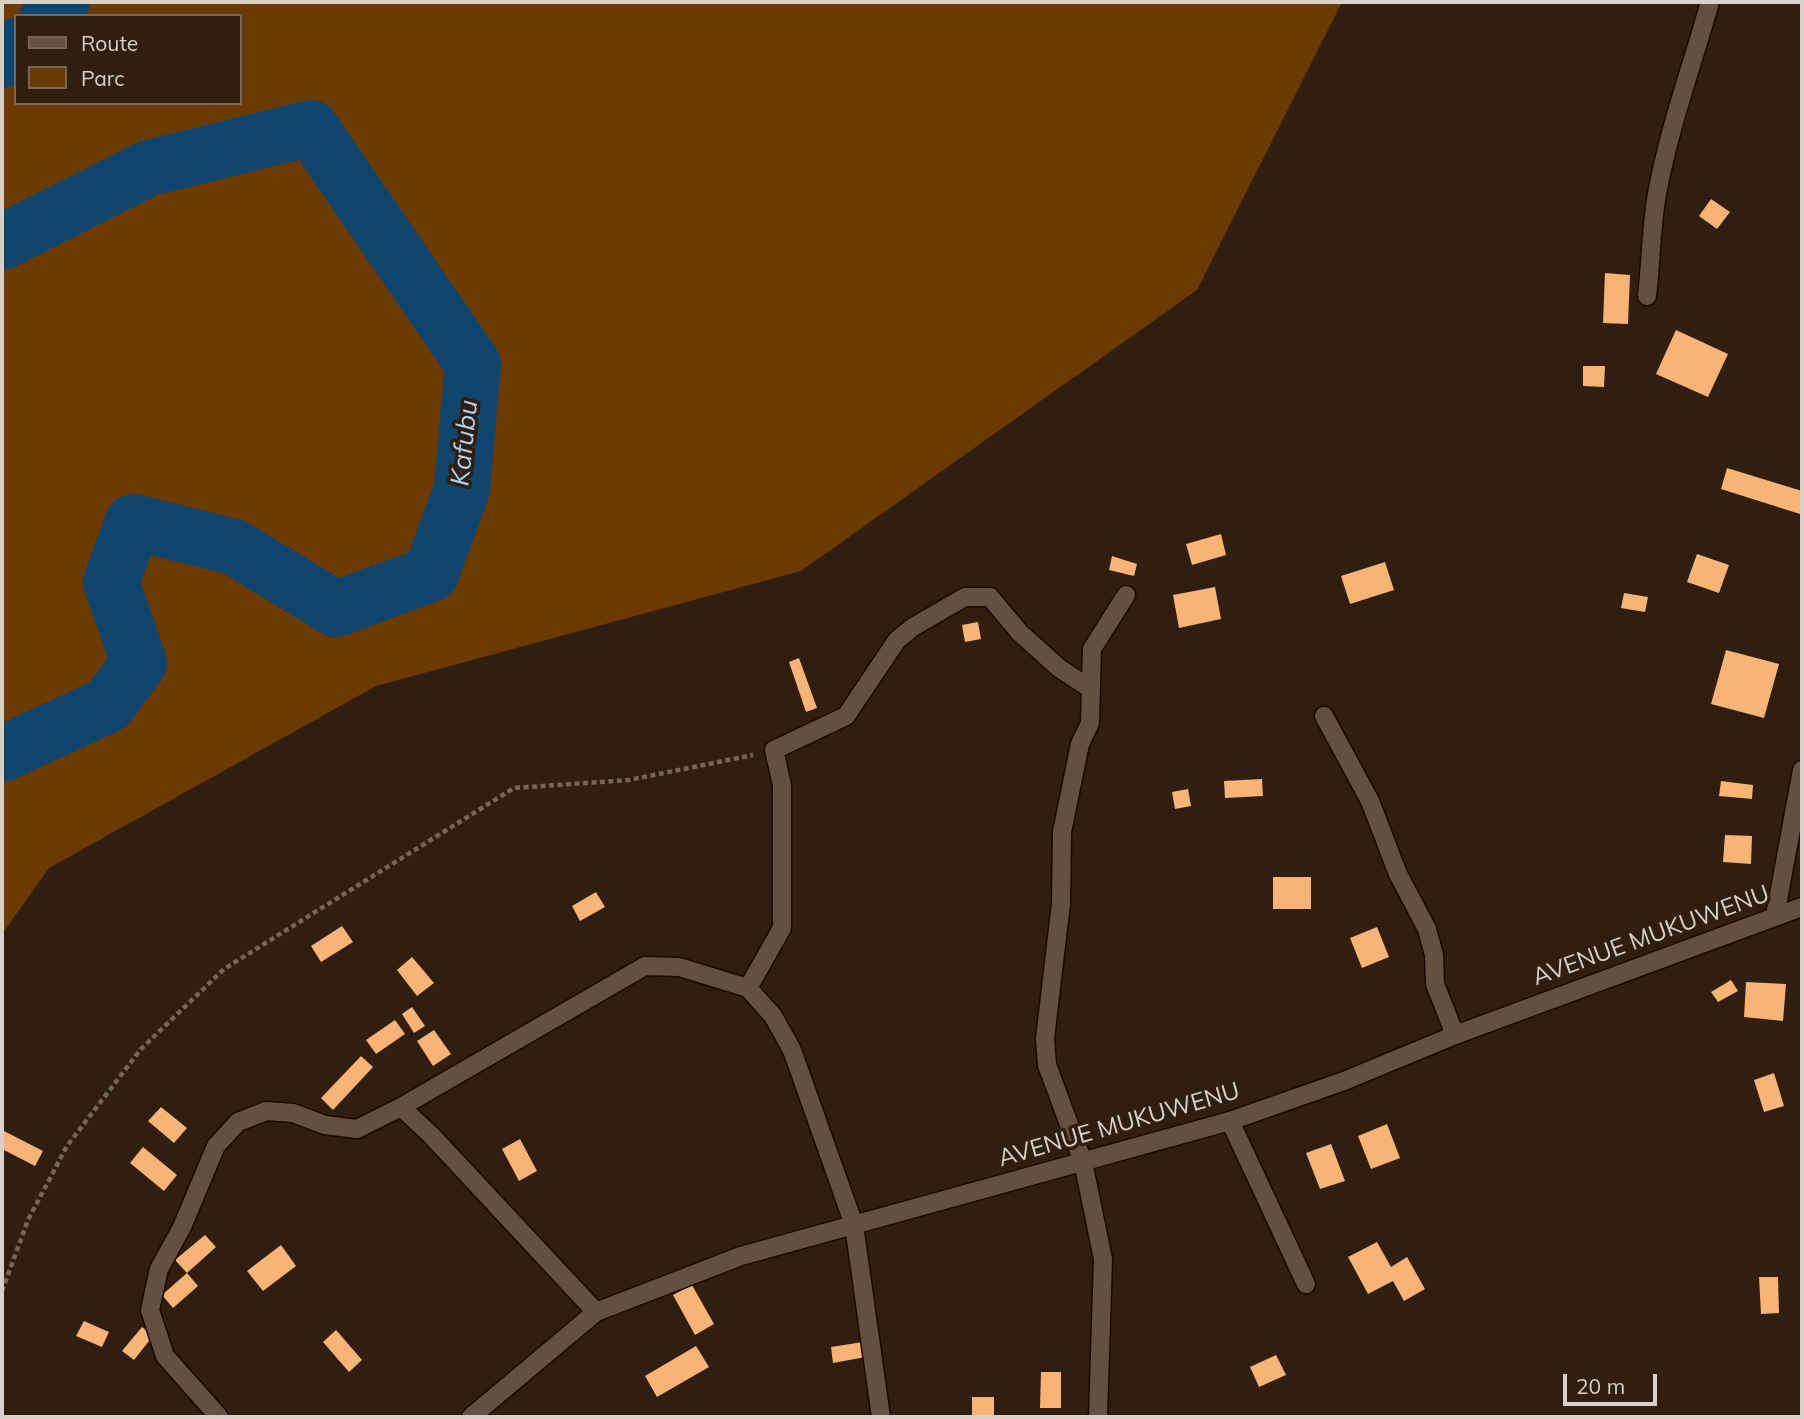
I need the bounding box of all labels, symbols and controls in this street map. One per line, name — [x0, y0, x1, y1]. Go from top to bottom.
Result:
legend — [14, 14, 242, 105]
text: Route — [81, 30, 138, 56]
text: Parc — [81, 65, 125, 91]
water label: Kafubu — [445, 398, 485, 488]
street label: AVENUE MUKUWENU — [1529, 880, 1773, 992]
street label: AVENUE MUKUWENU — [995, 1077, 1243, 1173]
scale bar — [1566, 1360, 1660, 1404]
text: 20 m — [1576, 1373, 1625, 1399]

